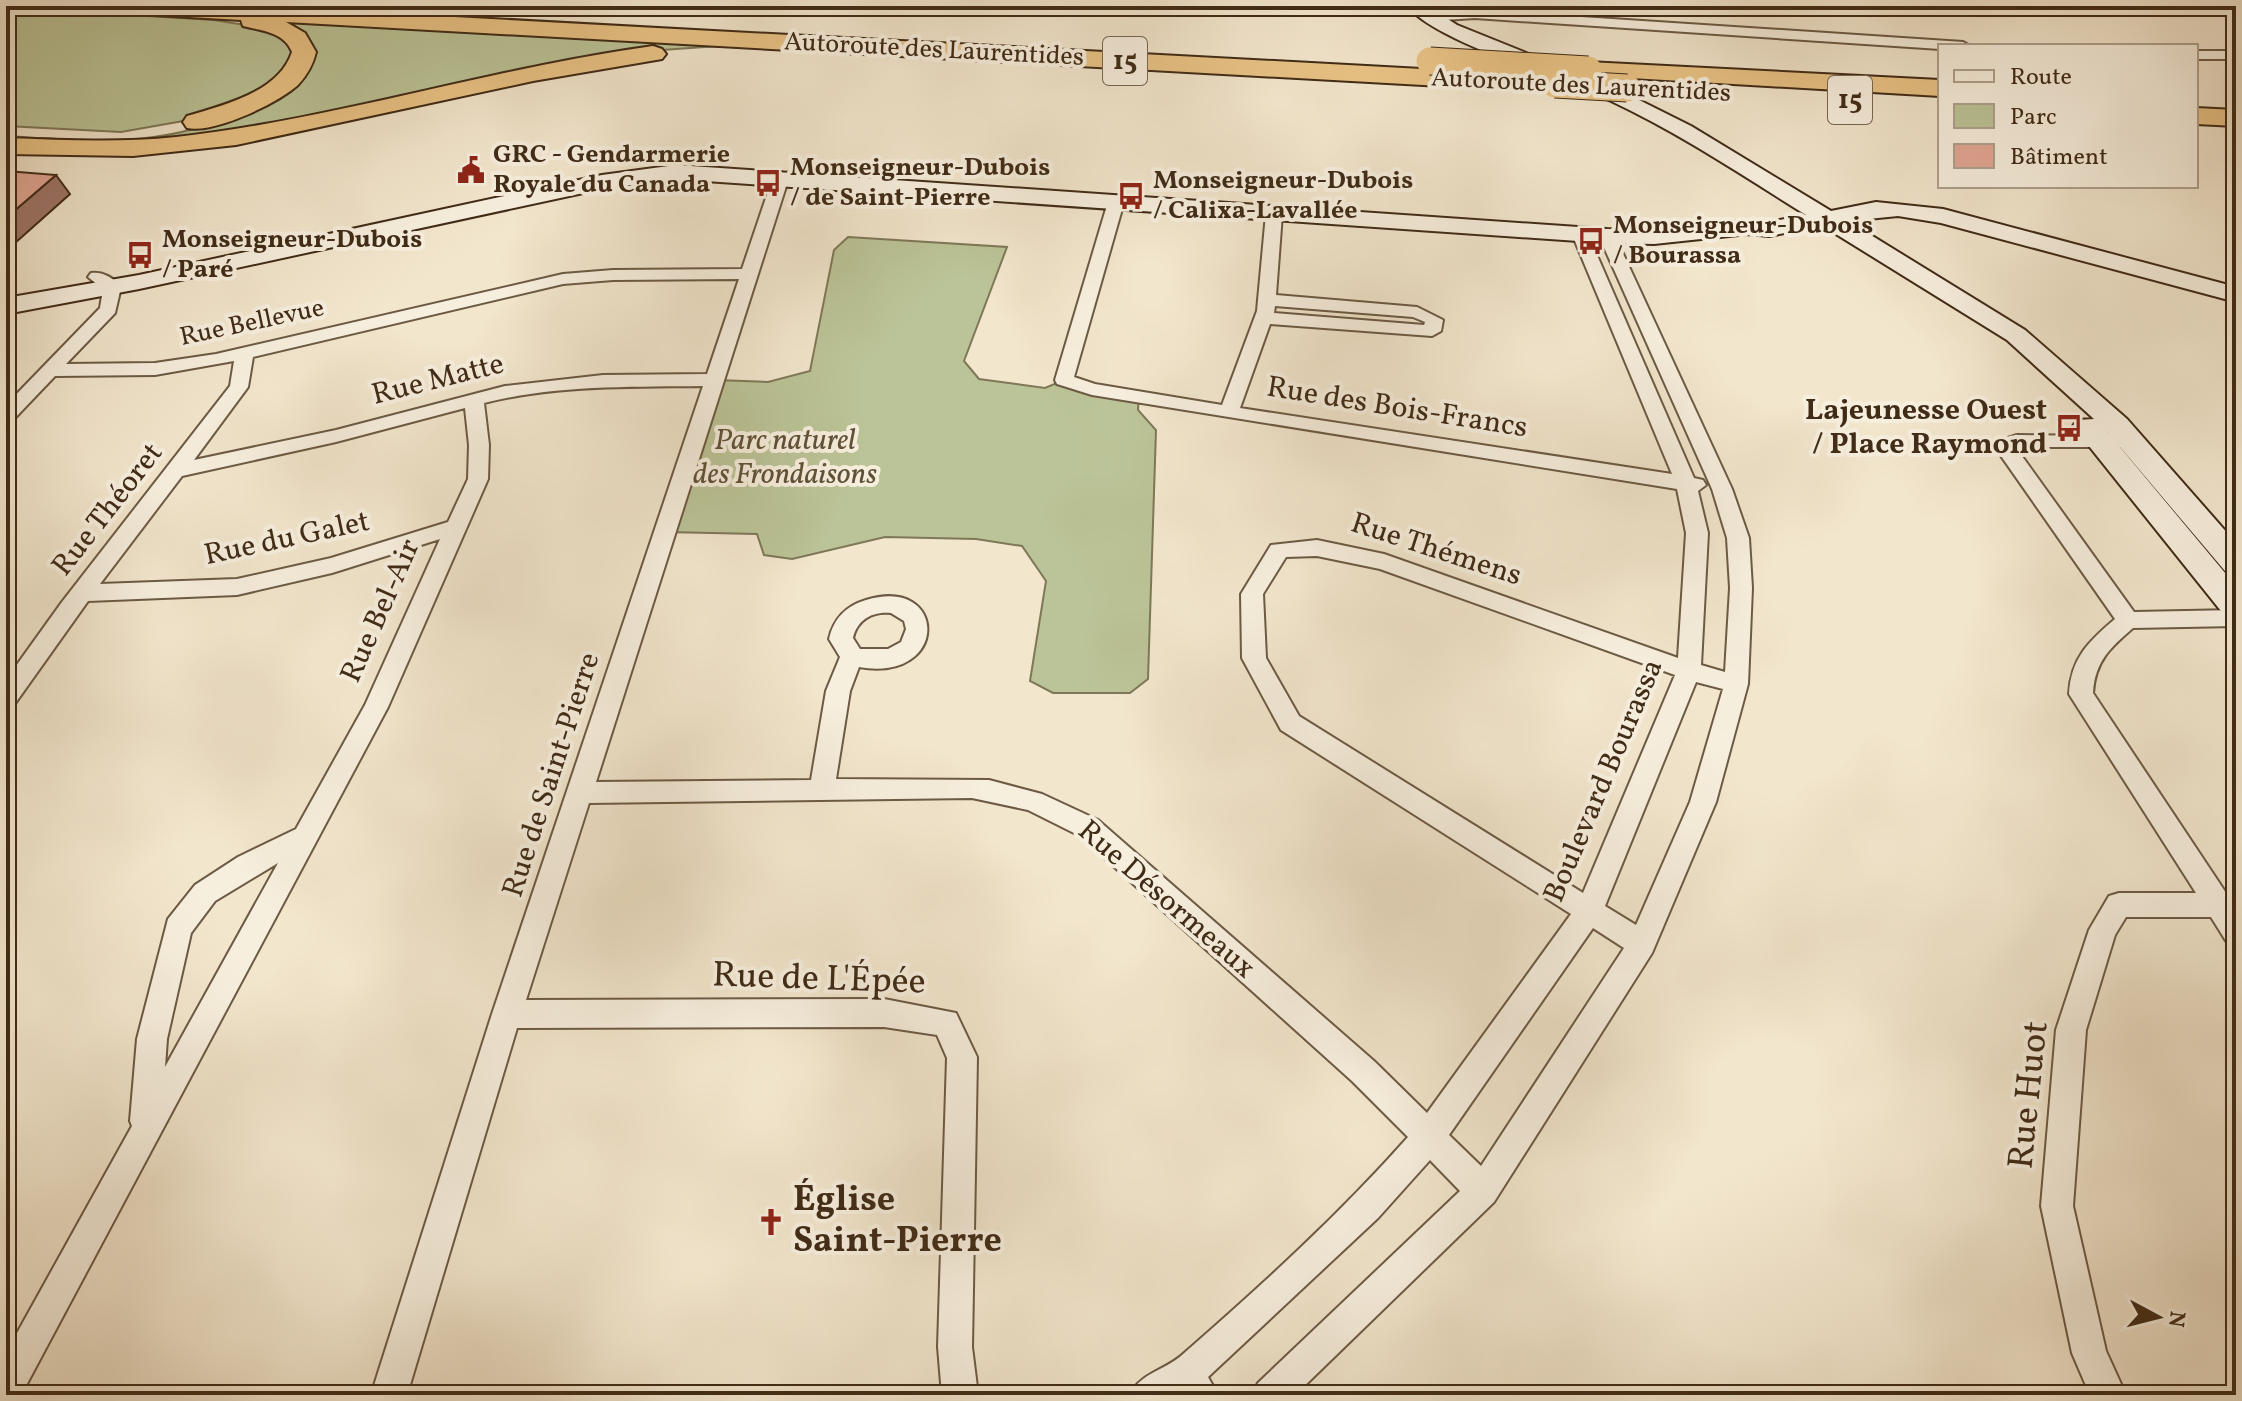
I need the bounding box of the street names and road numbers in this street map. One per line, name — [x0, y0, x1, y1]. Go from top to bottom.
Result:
street label: Autoroute des Laurentides — [783, 24, 1085, 76]
road number: 15 — [1103, 37, 1147, 85]
street label: Autoroute des Laurentides — [1430, 60, 1732, 112]
road number: 15 — [1828, 76, 1872, 124]
street label: Rue Bellevue — [176, 290, 328, 356]
street label: Rue Matte — [368, 343, 508, 417]
street label: Rue des Bois-Francs — [1264, 367, 1530, 449]
street label: Rue Théoret — [42, 434, 174, 586]
street label: Rue du Galet — [200, 501, 374, 577]
street label: Rue Thémens — [1345, 503, 1527, 597]
street label: Rue Bel-Air — [331, 533, 431, 689]
street label: Rue de Saint-Pierre — [493, 647, 611, 903]
street label: Boulevard Bourassa — [1534, 653, 1674, 909]
street label: Rue Désormeaux — [1068, 811, 1264, 989]
street label: Rue de L'Épée — [711, 951, 927, 1009]
street label: Rue Huot — [1997, 1019, 2063, 1171]

